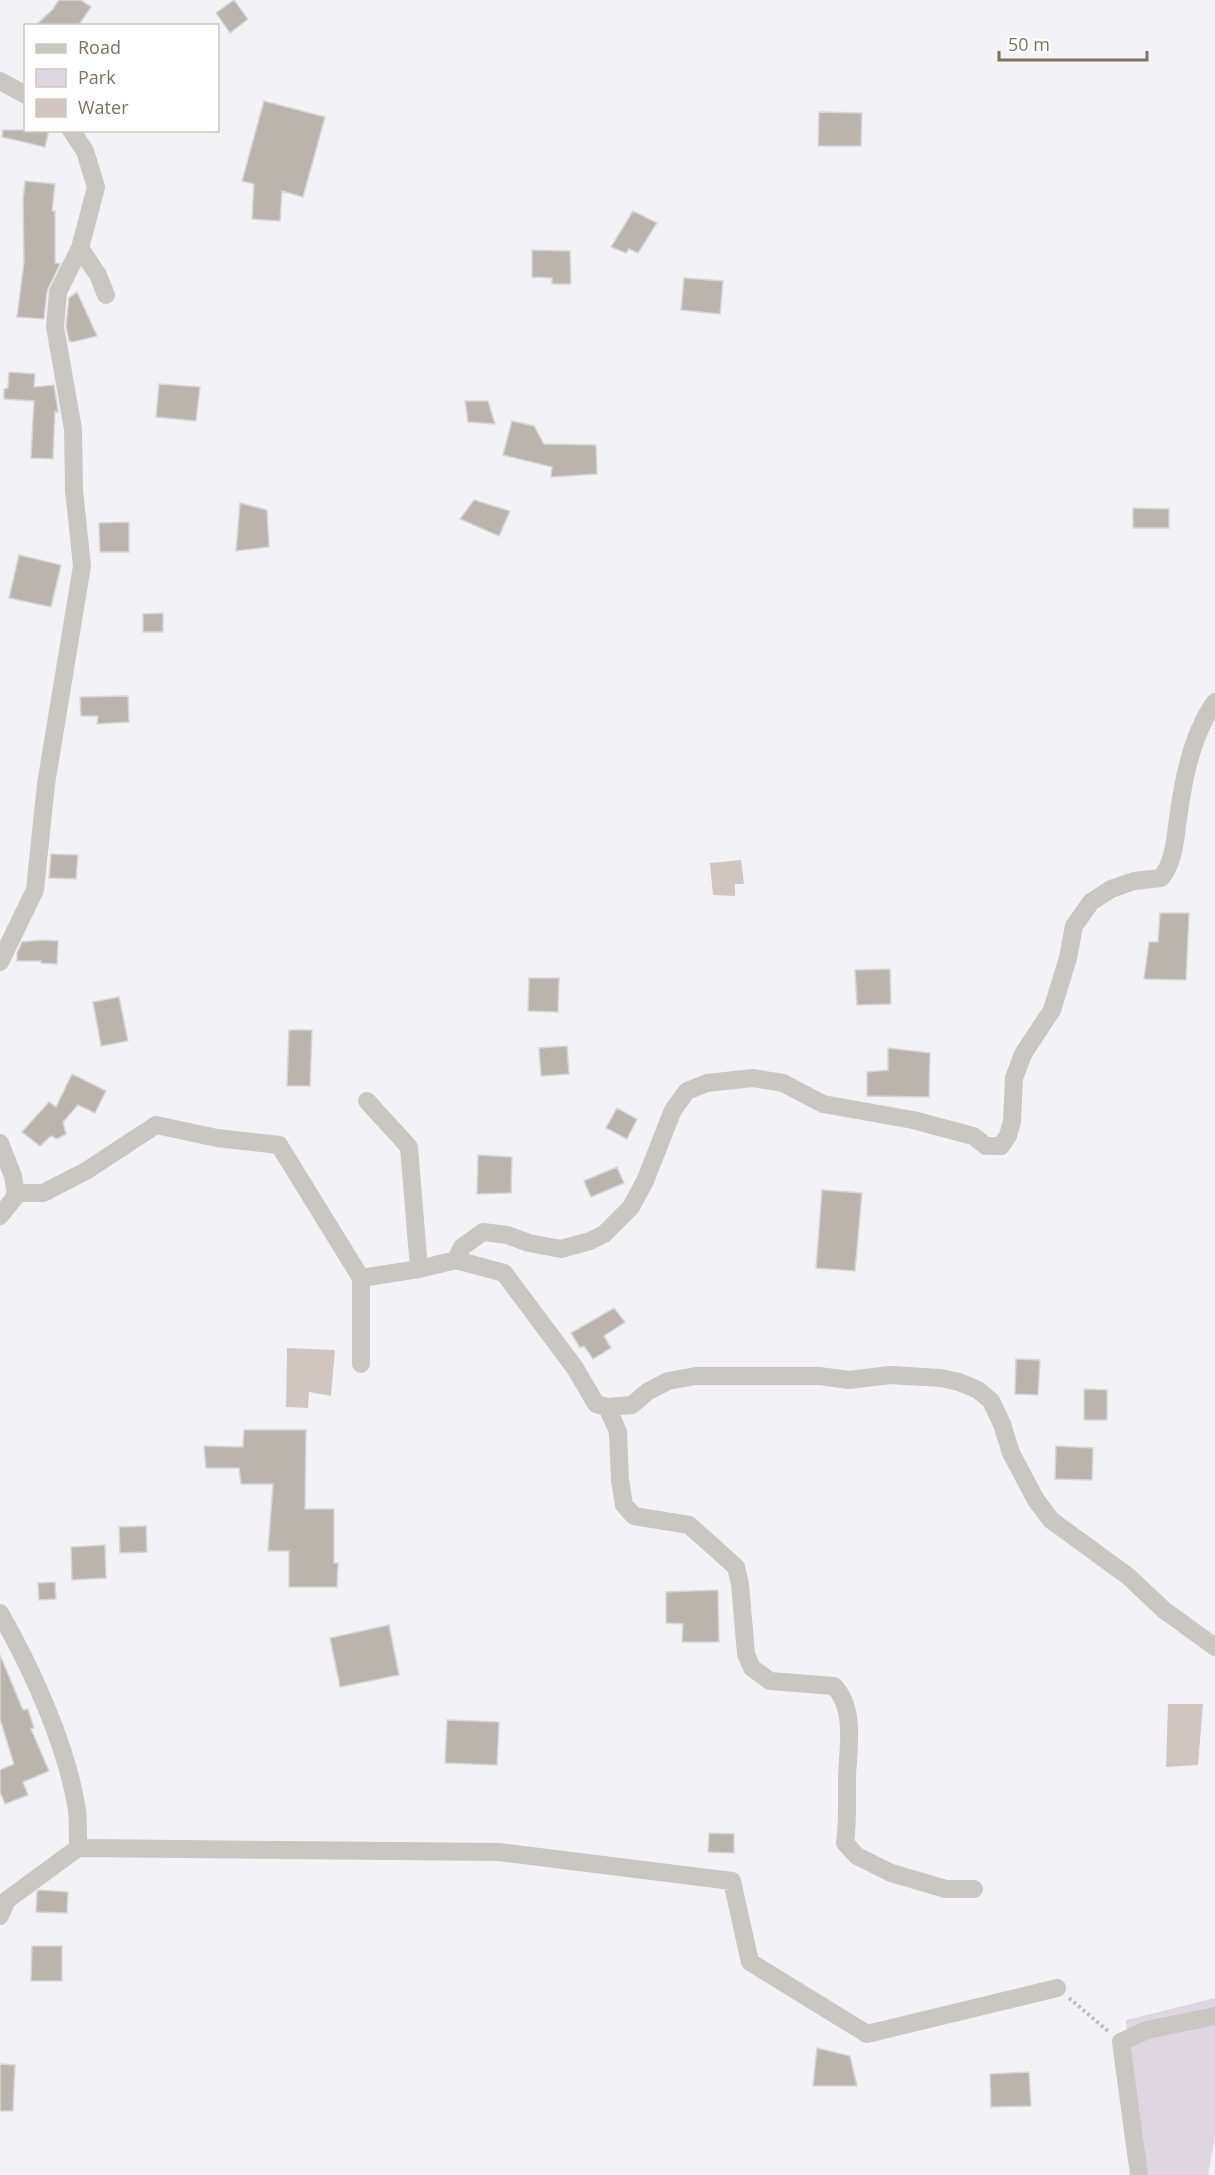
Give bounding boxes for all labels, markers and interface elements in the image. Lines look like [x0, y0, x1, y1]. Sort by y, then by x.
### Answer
legend [24, 24, 219, 132]
scale bar [999, 24, 1148, 62]
text: 50 m [1008, 32, 1050, 56]
text: Road [78, 35, 121, 59]
text: Park [78, 65, 116, 89]
text: Water [78, 95, 129, 119]

